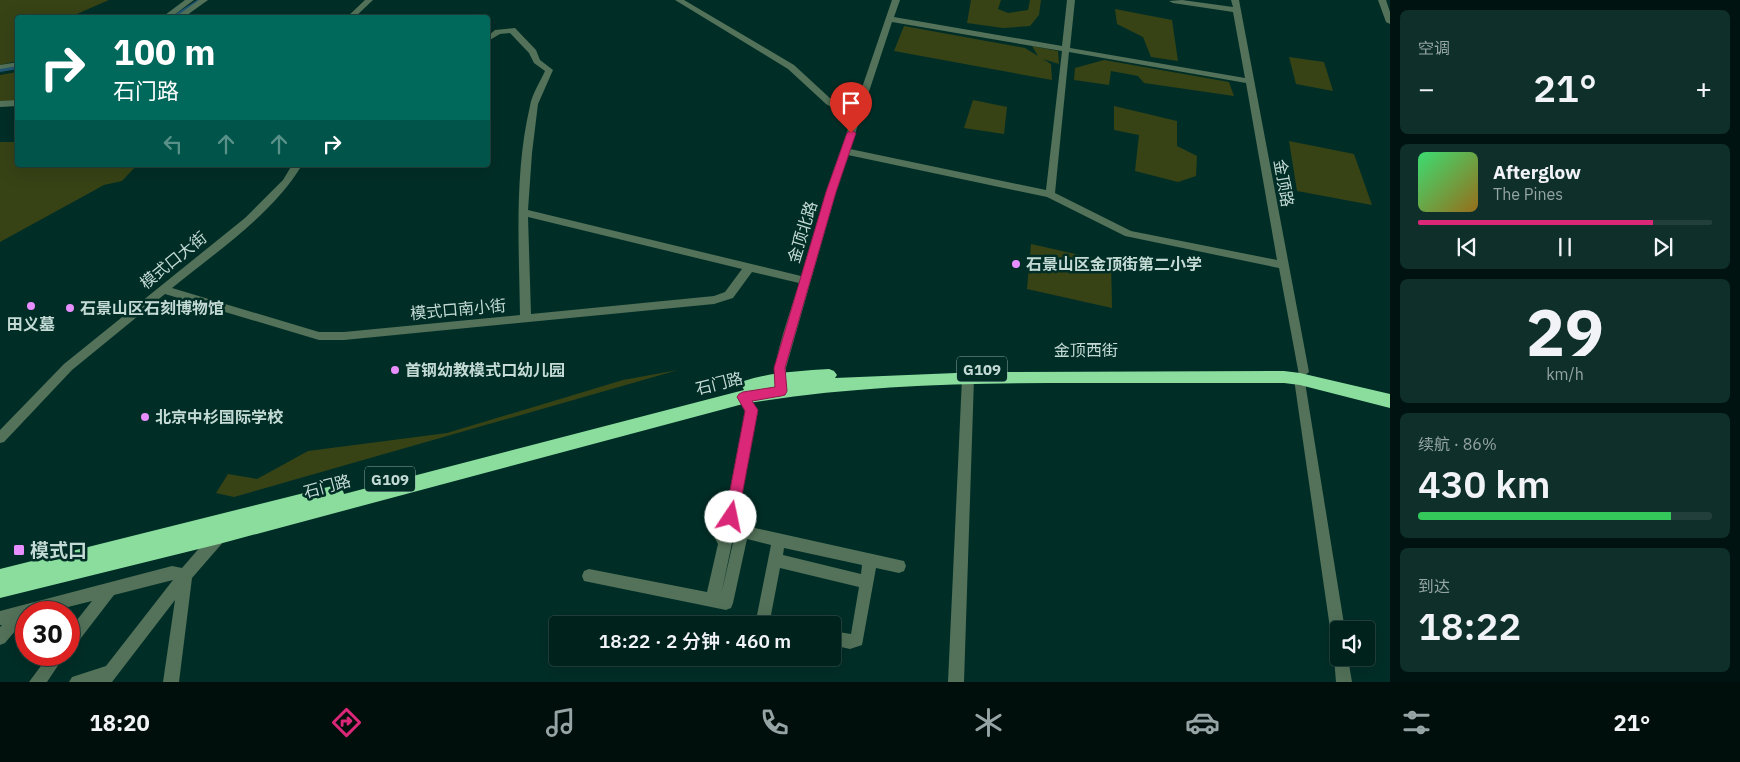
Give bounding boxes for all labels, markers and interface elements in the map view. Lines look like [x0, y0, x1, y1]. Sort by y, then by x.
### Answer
text: 100 m [113, 29, 216, 75]
icon: right [30, 35, 95, 100]
text: 空调 [1418, 38, 1450, 58]
text: 21° [1533, 63, 1597, 112]
text: − [1418, 70, 1435, 107]
text: + [1695, 70, 1712, 107]
text: 石门路 [113, 76, 179, 105]
pin [830, 82, 872, 133]
icon: arrive [837, 89, 865, 117]
icon: left [159, 130, 187, 158]
icon: ahead [212, 130, 240, 158]
icon: ahead [265, 130, 293, 158]
icon: right [318, 130, 346, 158]
street label: 金顶路 [1270, 158, 1298, 208]
text: Afterglow [1493, 160, 1581, 184]
text: The Pines [1493, 184, 1563, 204]
street label: 金顶北路 [783, 198, 821, 266]
street label: 模式口大街 [136, 227, 210, 293]
icon: previous [1453, 233, 1481, 261]
icon: pause [1551, 233, 1579, 261]
icon: next [1649, 233, 1677, 261]
place label: 石景山区金顶街第二小学 [1026, 254, 1202, 274]
marker: 石景山区金顶街第二小学 [1010, 258, 1022, 270]
text: 29 [1526, 289, 1604, 374]
street label: 模式口南小街 [409, 295, 507, 323]
place label: 石景山区石刻博物馆 [80, 298, 224, 318]
marker: 田义墓 [25, 300, 37, 312]
marker: 石景山区石刻博物馆 [64, 302, 76, 314]
place label: 田义墓 [7, 314, 55, 334]
street label: 金顶西街 [1054, 340, 1118, 360]
road number: G109 [957, 356, 1007, 382]
place label: 首钢幼教模式口幼儿园 [405, 360, 565, 380]
marker: 首钢幼教模式口幼儿园 [389, 364, 401, 376]
text: km/h [1546, 364, 1584, 384]
street label: 石门路 [693, 367, 745, 399]
place label: 北京中杉国际学校 [155, 407, 284, 427]
marker: 北京中杉国际学校 [139, 411, 151, 423]
text: 续航 · 86% [1418, 434, 1497, 454]
text: 430 km [1418, 459, 1550, 508]
road number: G109 [365, 466, 415, 492]
street label: 石门路 [301, 470, 353, 502]
position arrow [704, 490, 756, 542]
place label: 模式口 [30, 538, 87, 562]
marker: 模式口 [12, 543, 26, 557]
text: 到达 [1418, 576, 1450, 596]
speed limit sign: 30 [15, 601, 80, 666]
text: 18:22 [1418, 601, 1521, 650]
map controls [1330, 621, 1375, 666]
button: sound [1330, 621, 1375, 666]
text: 18:22 · 2 分钟 · 460 m [599, 629, 791, 653]
icon: directions [329, 705, 364, 740]
icon: music [543, 705, 578, 740]
icon: phone [757, 705, 792, 740]
icon: climate [971, 705, 1006, 740]
icon: car [1185, 705, 1220, 740]
icon: filters [1399, 705, 1434, 740]
text: 18:20 [90, 708, 150, 737]
text: 21° [1614, 708, 1650, 737]

